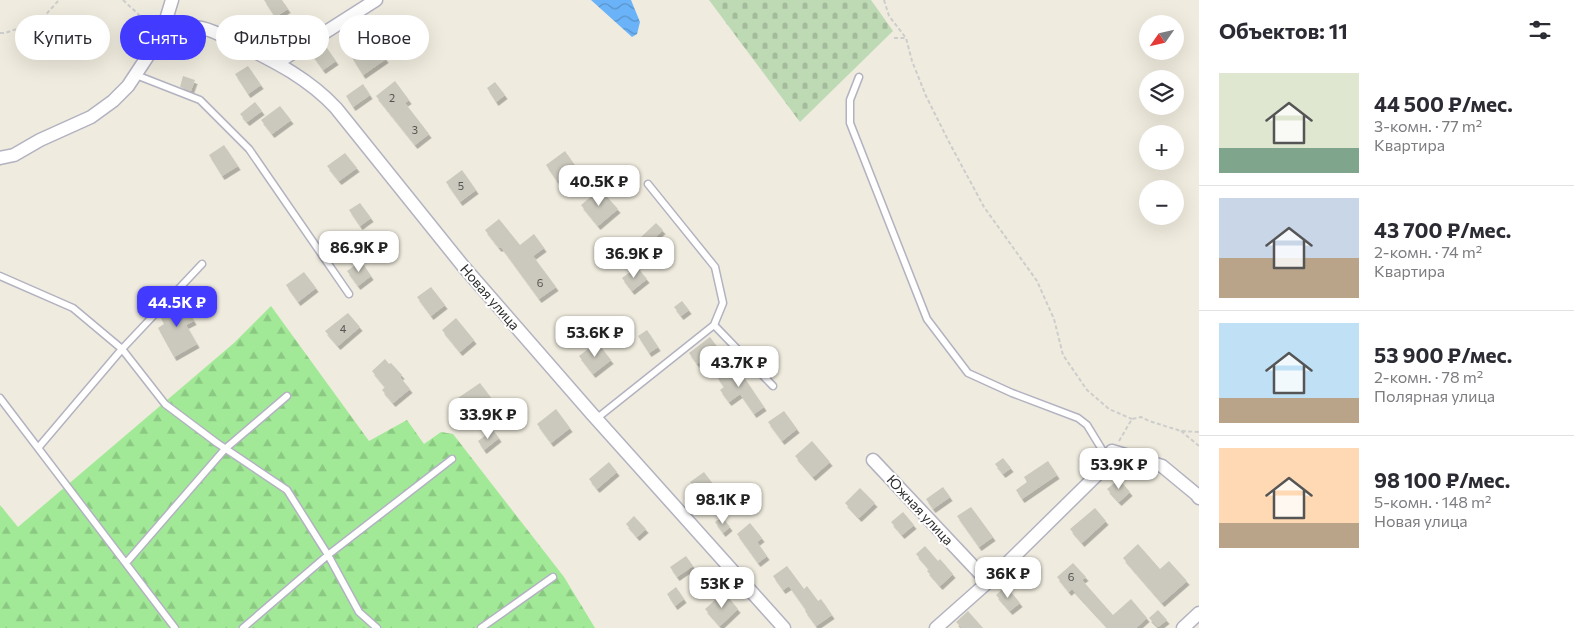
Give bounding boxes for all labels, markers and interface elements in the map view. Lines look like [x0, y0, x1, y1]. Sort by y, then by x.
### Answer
chip: Купить [15, 15, 110, 60]
chip: Снять [120, 15, 206, 60]
chip: Фильтры [216, 15, 329, 60]
chip: Новое [339, 15, 429, 60]
north arrow [1139, 15, 1184, 60]
map controls [1139, 15, 1184, 225]
icon: filters [1526, 16, 1554, 44]
text: Объектов: 11 [1219, 18, 1348, 43]
button: layers [1139, 70, 1184, 115]
house number: 2 [389, 91, 395, 104]
text: 44 500 ₽/мес. [1374, 91, 1513, 116]
icon: home [1259, 93, 1319, 153]
text: 3-комн. · 77 m² [1374, 116, 1482, 135]
house number: 3 [412, 123, 418, 136]
button: + [1139, 125, 1184, 170]
text: Квартира [1374, 135, 1445, 154]
pin: 40.5K ₽ [553, 164, 645, 207]
text: 40.5K ₽ [570, 171, 628, 190]
house number: 5 [458, 179, 464, 192]
button: − [1139, 180, 1184, 225]
text: 43 700 ₽/мес. [1374, 217, 1511, 242]
icon: home [1259, 218, 1319, 278]
pin: 86.9K ₽ [313, 230, 405, 273]
pin: 36.9K ₽ [588, 236, 680, 279]
text: 86.9K ₽ [330, 237, 388, 256]
text: 2-комн. · 74 m² [1374, 242, 1482, 261]
text: 36.9K ₽ [605, 243, 663, 262]
street label: Новая улица [457, 260, 524, 333]
text: Квартира [1374, 261, 1445, 280]
house number: 6 [537, 276, 544, 289]
pin: 44.5K ₽ [131, 286, 223, 328]
text: 44.5K ₽ [148, 292, 206, 311]
pin: 53.6K ₽ [549, 316, 641, 358]
house number: 4 [340, 322, 347, 335]
text: 53.6K ₽ [566, 322, 624, 341]
text: 53 900 ₽/мес. [1374, 342, 1512, 367]
icon: home [1259, 343, 1319, 403]
pin: 43.7K ₽ [693, 346, 785, 388]
text: 43.7K ₽ [711, 352, 767, 371]
text: 2-комн. · 78 m² [1374, 367, 1483, 386]
text: Полярная улица [1374, 386, 1495, 405]
pin: 33.9K ₽ [442, 398, 534, 440]
text: 33.9K ₽ [460, 404, 517, 423]
pin: 53.9K ₽ [1073, 448, 1165, 490]
text: 53.9K ₽ [1090, 454, 1148, 473]
text: 98 100 ₽/мес. [1374, 467, 1510, 492]
icon: home [1259, 468, 1319, 528]
street label: Южная улица [884, 471, 957, 548]
pin: 98.1K ₽ [677, 482, 769, 525]
text: 98.1K ₽ [696, 489, 750, 508]
text: 5-комн. · 148 m² [1374, 492, 1491, 511]
text: Новая улица [1374, 511, 1468, 530]
pin: 36K ₽ [973, 556, 1043, 599]
text: 36K ₽ [986, 563, 1030, 582]
pin: 53K ₽ [687, 566, 757, 609]
house number: 6 [1068, 570, 1075, 583]
text: 53K ₽ [700, 573, 744, 592]

